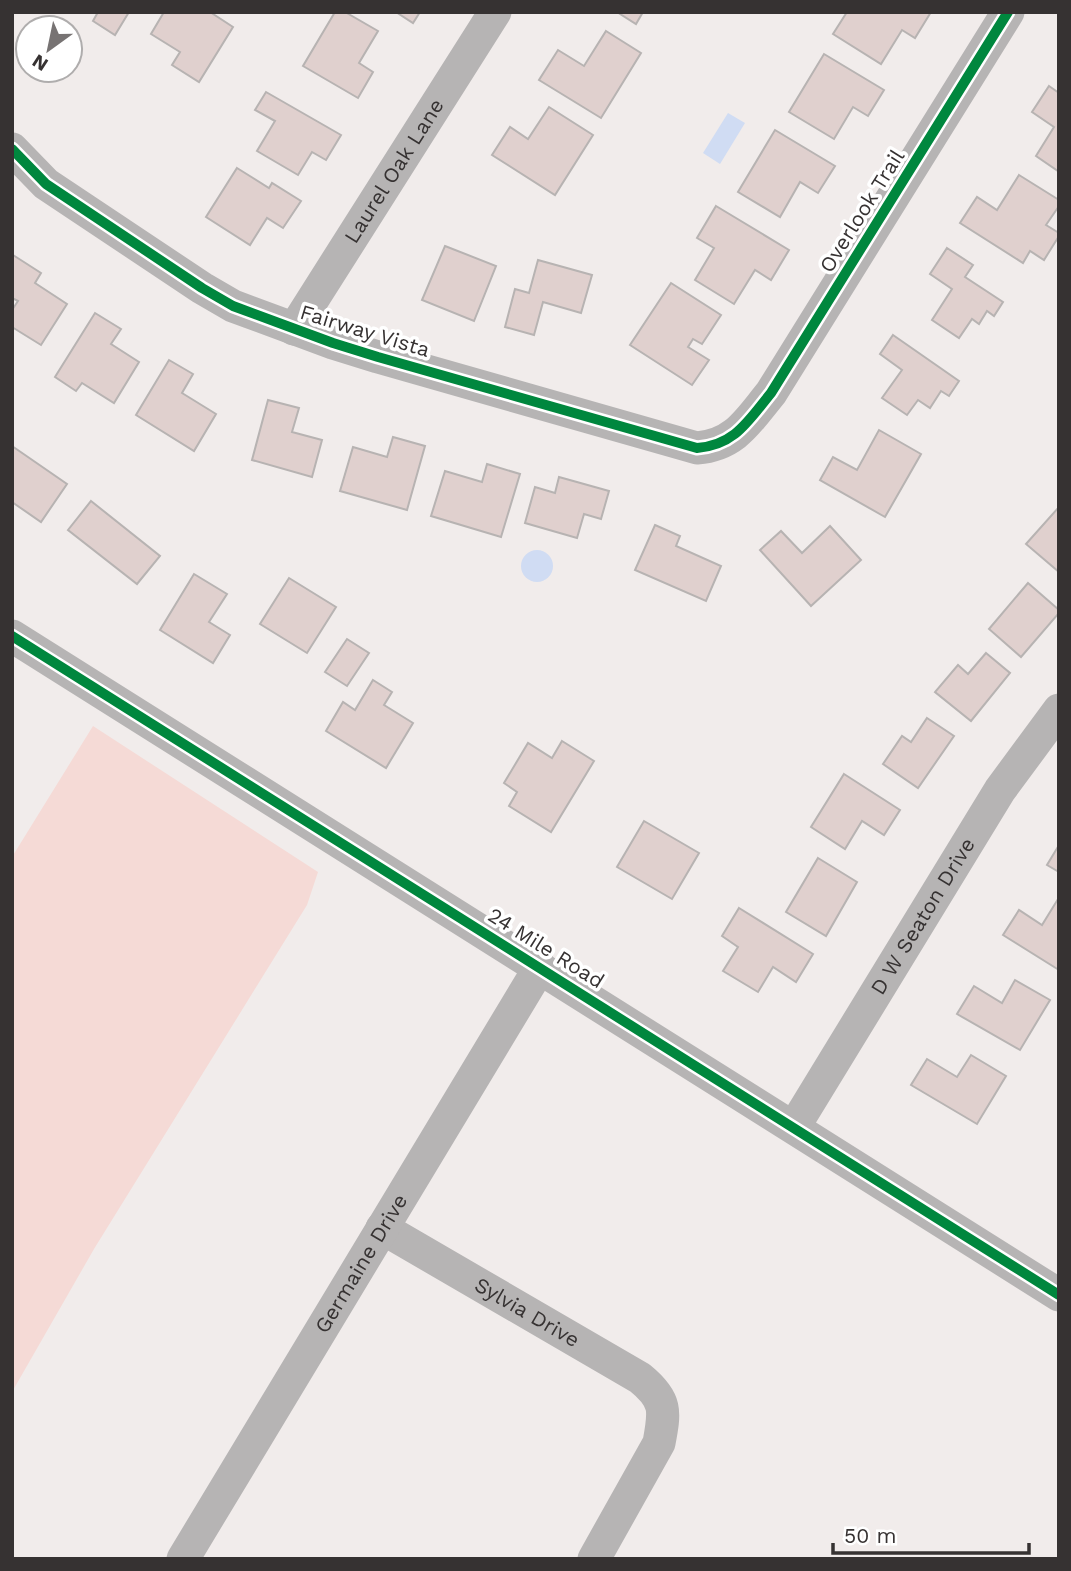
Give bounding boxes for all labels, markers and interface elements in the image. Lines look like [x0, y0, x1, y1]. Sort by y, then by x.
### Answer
north arrow [14, 14, 84, 84]
text: N [28, 49, 52, 76]
street label: Laurel Oak Lane [339, 94, 449, 248]
street label: Overlook Trail [814, 144, 910, 277]
street label: Fairway Vista [297, 299, 433, 362]
street label: D W Seaton Drive [865, 833, 980, 999]
street label: 24 Mile Road [484, 902, 609, 993]
street label: Germaine Drive [309, 1189, 412, 1337]
street label: Sylvia Drive [471, 1272, 584, 1352]
scale bar [833, 1512, 1029, 1556]
text: 50 m [844, 1523, 896, 1548]

